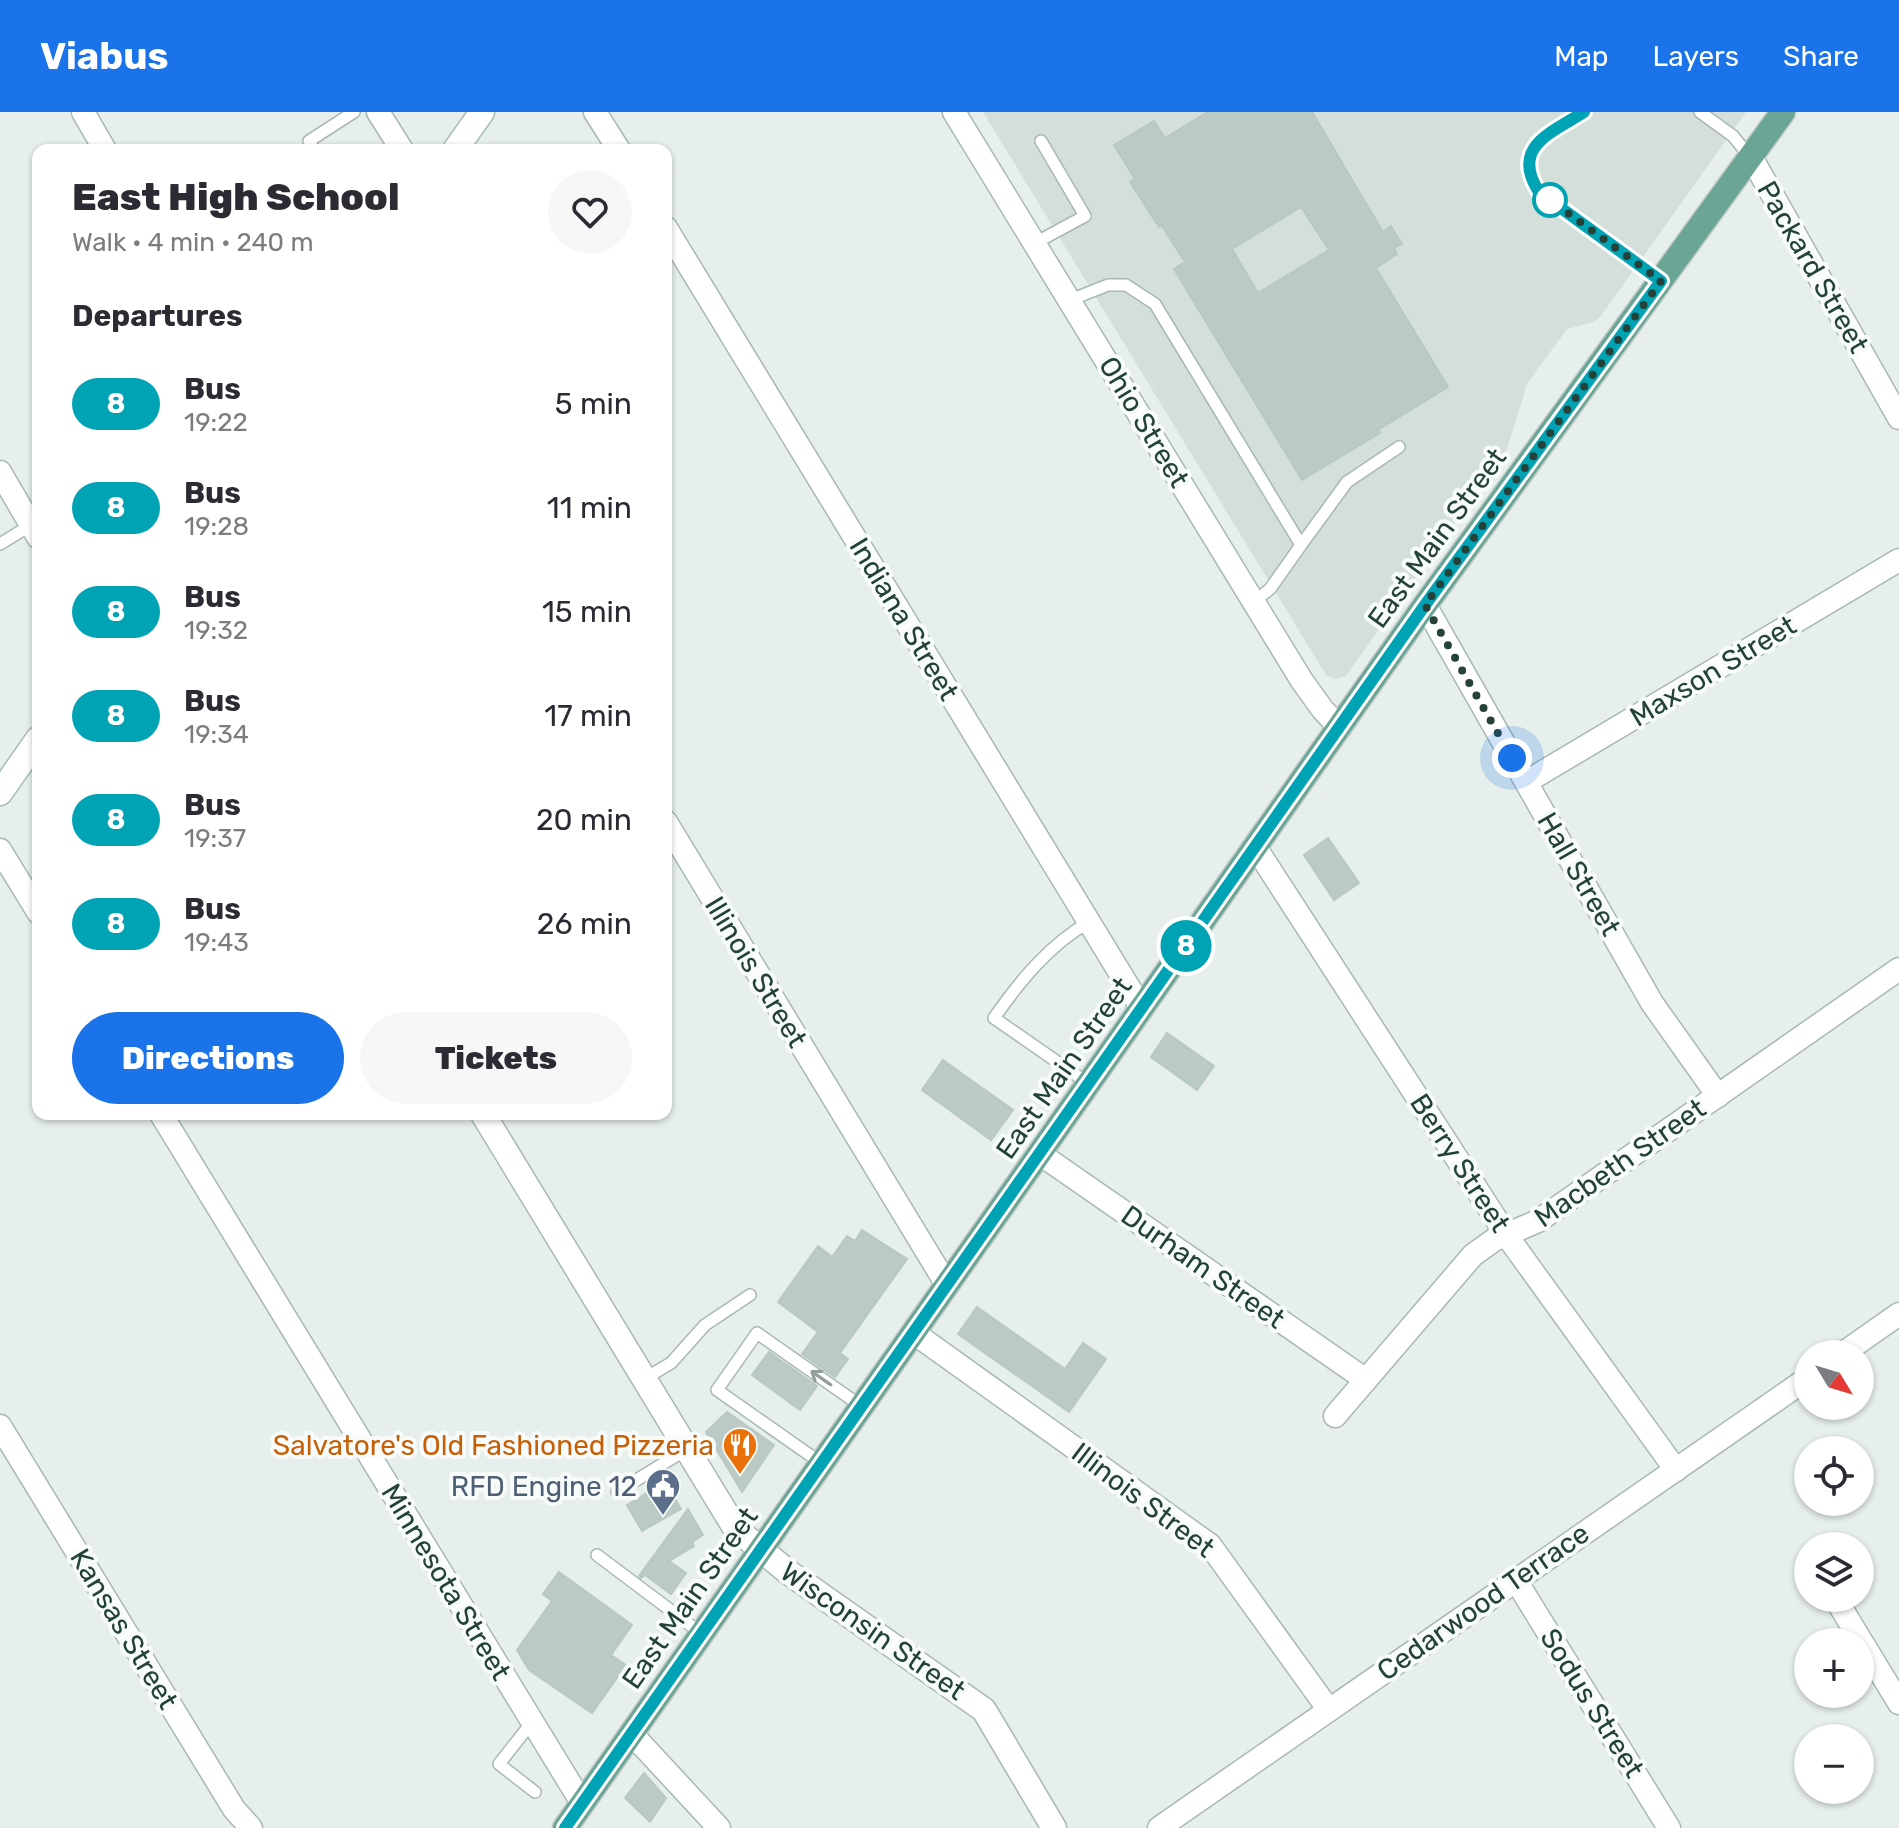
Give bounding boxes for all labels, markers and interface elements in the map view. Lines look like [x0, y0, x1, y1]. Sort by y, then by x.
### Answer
text: Viabus [40, 33, 169, 79]
text: Map [1554, 40, 1609, 73]
text: Layers [1653, 40, 1739, 73]
text: Share [1783, 40, 1859, 73]
button: heart [548, 170, 632, 254]
text: East High School [72, 174, 399, 220]
street label: Packard Street [1750, 175, 1876, 359]
unlabelled marker [1533, 183, 1567, 217]
text: Walk · 4 min · 240 m [72, 227, 314, 258]
text: Departures [72, 298, 243, 334]
street label: Ohio Street [1092, 351, 1196, 493]
text: Bus [184, 371, 241, 407]
text: 5 min [555, 386, 632, 422]
text: 8 [107, 387, 125, 420]
text: 19:22 [184, 407, 248, 438]
street label: East Main Street [1361, 442, 1513, 634]
text: Bus [184, 475, 241, 511]
text: 11 min [547, 490, 632, 526]
text: 8 [107, 491, 125, 524]
text: 19:28 [184, 511, 249, 542]
street label: Indiana Street [843, 532, 965, 706]
text: Bus [184, 579, 241, 615]
text: 15 min [542, 594, 632, 630]
text: 8 [107, 595, 125, 628]
street label: Maxson Street [1624, 608, 1802, 734]
text: 19:32 [184, 615, 248, 646]
text: Bus [184, 683, 241, 719]
text: 17 min [544, 698, 632, 734]
text: 8 [107, 699, 125, 732]
text: 19:34 [184, 719, 249, 750]
your location [1492, 738, 1532, 778]
text: Bus [184, 787, 241, 823]
text: 20 min [536, 802, 632, 838]
text: 8 [107, 803, 125, 836]
street label: Hall Street [1530, 806, 1628, 942]
text: 19:37 [184, 823, 246, 854]
text: Bus [184, 891, 241, 927]
street label: Illinois Street [698, 891, 814, 1053]
text: 26 min [537, 906, 632, 942]
text: 8 [107, 907, 125, 940]
line badge: 8 [1160, 920, 1212, 972]
text: 19:43 [184, 927, 249, 958]
text: 8 [1177, 929, 1195, 962]
street label: East Main Street [989, 971, 1139, 1165]
button: Directions [72, 1012, 344, 1104]
button: Tickets [360, 1012, 632, 1104]
street label: Berry Street [1403, 1088, 1517, 1238]
street label: Macbeth Street [1528, 1092, 1712, 1234]
street label: Durham Street [1115, 1198, 1291, 1336]
north arrow [1794, 1340, 1874, 1420]
map controls [1794, 1340, 1874, 1804]
one-way arrow [811, 1370, 833, 1386]
restaurant icon: Salvatore's Old Fashioned Pizzeria [721, 1426, 759, 1476]
place label: Salvatore's Old Fashioned Pizzeria [273, 1429, 714, 1462]
street label: Illinois Street [1065, 1436, 1221, 1564]
button: locate [1794, 1436, 1874, 1516]
public building icon: RFD Engine 12 [644, 1467, 682, 1517]
place label: RFD Engine 12 [451, 1470, 637, 1503]
street label: Minnesota Street [374, 1478, 518, 1686]
street label: East Main Street [615, 1501, 765, 1695]
street label: Cedarwood Terrace [1371, 1517, 1595, 1687]
button: layers [1794, 1532, 1874, 1612]
street label: Kansas Street [63, 1543, 185, 1715]
street label: Wisconsin Street [774, 1555, 972, 1707]
street label: Sodus Street [1533, 1623, 1651, 1783]
button: + [1794, 1628, 1874, 1708]
button: − [1794, 1724, 1874, 1804]

